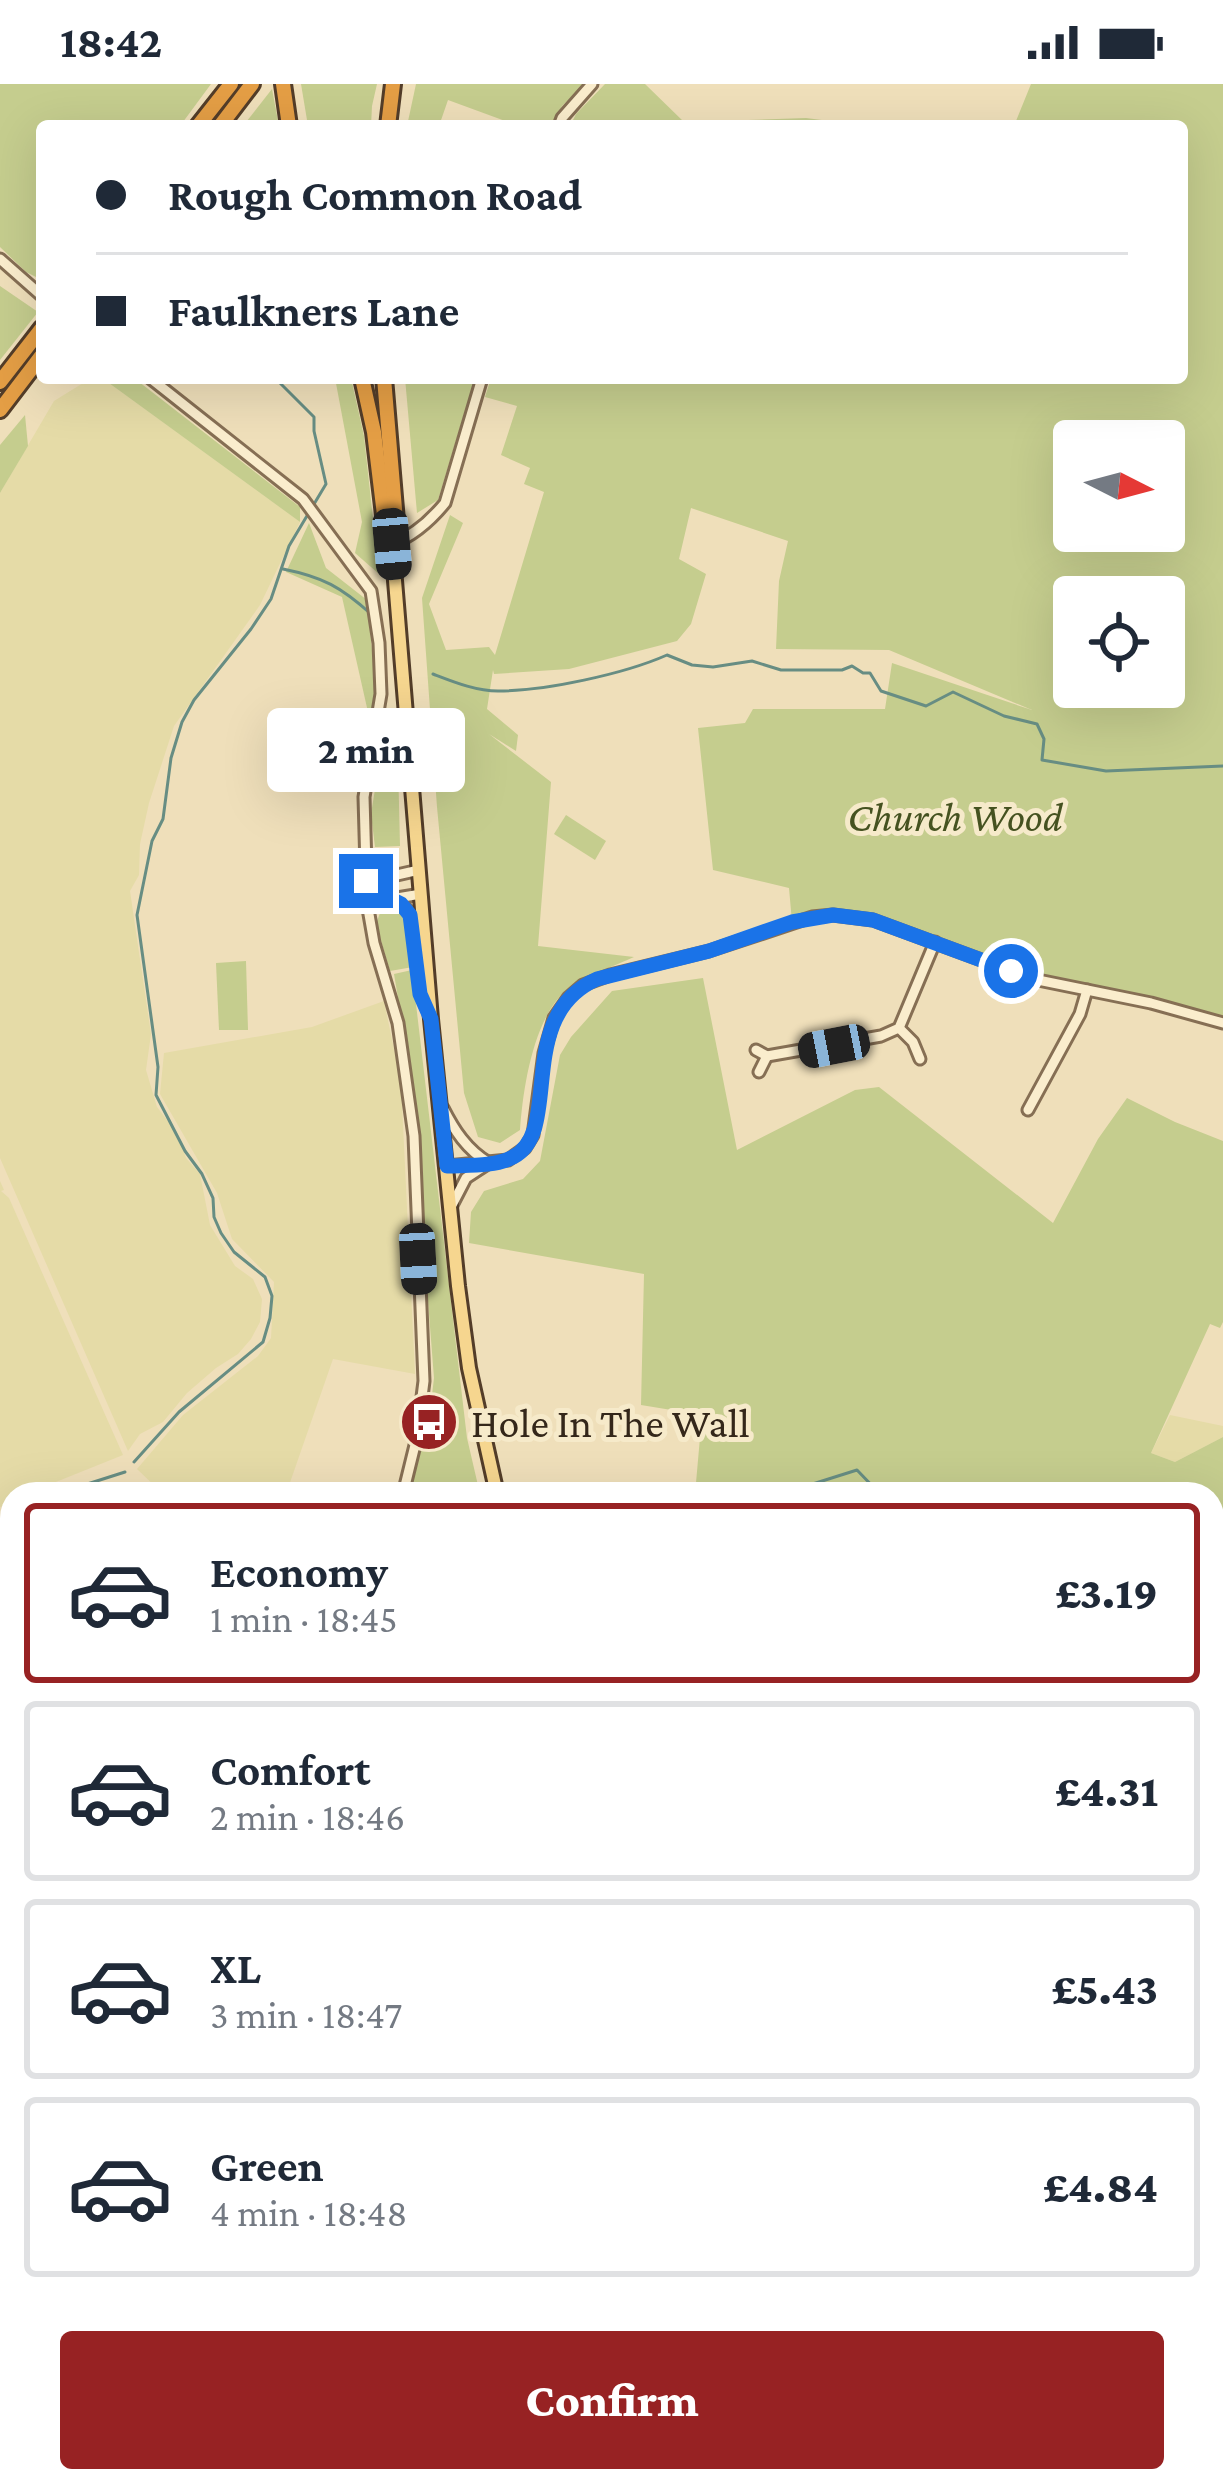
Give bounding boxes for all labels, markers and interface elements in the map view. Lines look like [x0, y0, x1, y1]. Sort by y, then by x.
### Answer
text: 18:42 [60, 17, 162, 67]
text: Rough Common Road [168, 170, 582, 220]
text: Faulkners Lane [168, 286, 459, 336]
north arrow [1053, 420, 1185, 552]
map controls [1053, 420, 1185, 708]
car [371, 507, 413, 581]
button: locate [1053, 576, 1185, 708]
callout: 2 min [267, 707, 465, 791]
text: 2 min [318, 728, 414, 771]
park label: Church Wood [847, 793, 1064, 840]
route end [339, 854, 393, 908]
route start [984, 944, 1038, 998]
car [795, 1021, 873, 1071]
car [398, 1222, 438, 1296]
bus stop icon: Hole In The Wall [398, 1391, 460, 1453]
place label: Hole In The Wall [471, 1399, 750, 1446]
icon: car [66, 1539, 174, 1647]
text: Economy [210, 1547, 388, 1597]
text: £3.19 [1055, 1568, 1158, 1618]
text: 1 min · 18:45 [210, 1597, 398, 1640]
icon: car [66, 1737, 174, 1845]
text: Comfort [210, 1745, 371, 1795]
text: £4.31 [1055, 1766, 1158, 1816]
text: 2 min · 18:46 [210, 1795, 405, 1838]
icon: car [66, 1935, 174, 2043]
text: XL [210, 1943, 261, 1993]
text: £5.43 [1051, 1964, 1158, 2014]
text: 3 min · 18:47 [210, 1993, 402, 2036]
icon: car [66, 2133, 174, 2241]
text: Green [210, 2141, 324, 2191]
text: £4.84 [1043, 2162, 1158, 2212]
text: 4 min · 18:48 [210, 2191, 407, 2234]
button: Confirm [60, 2331, 1164, 2469]

